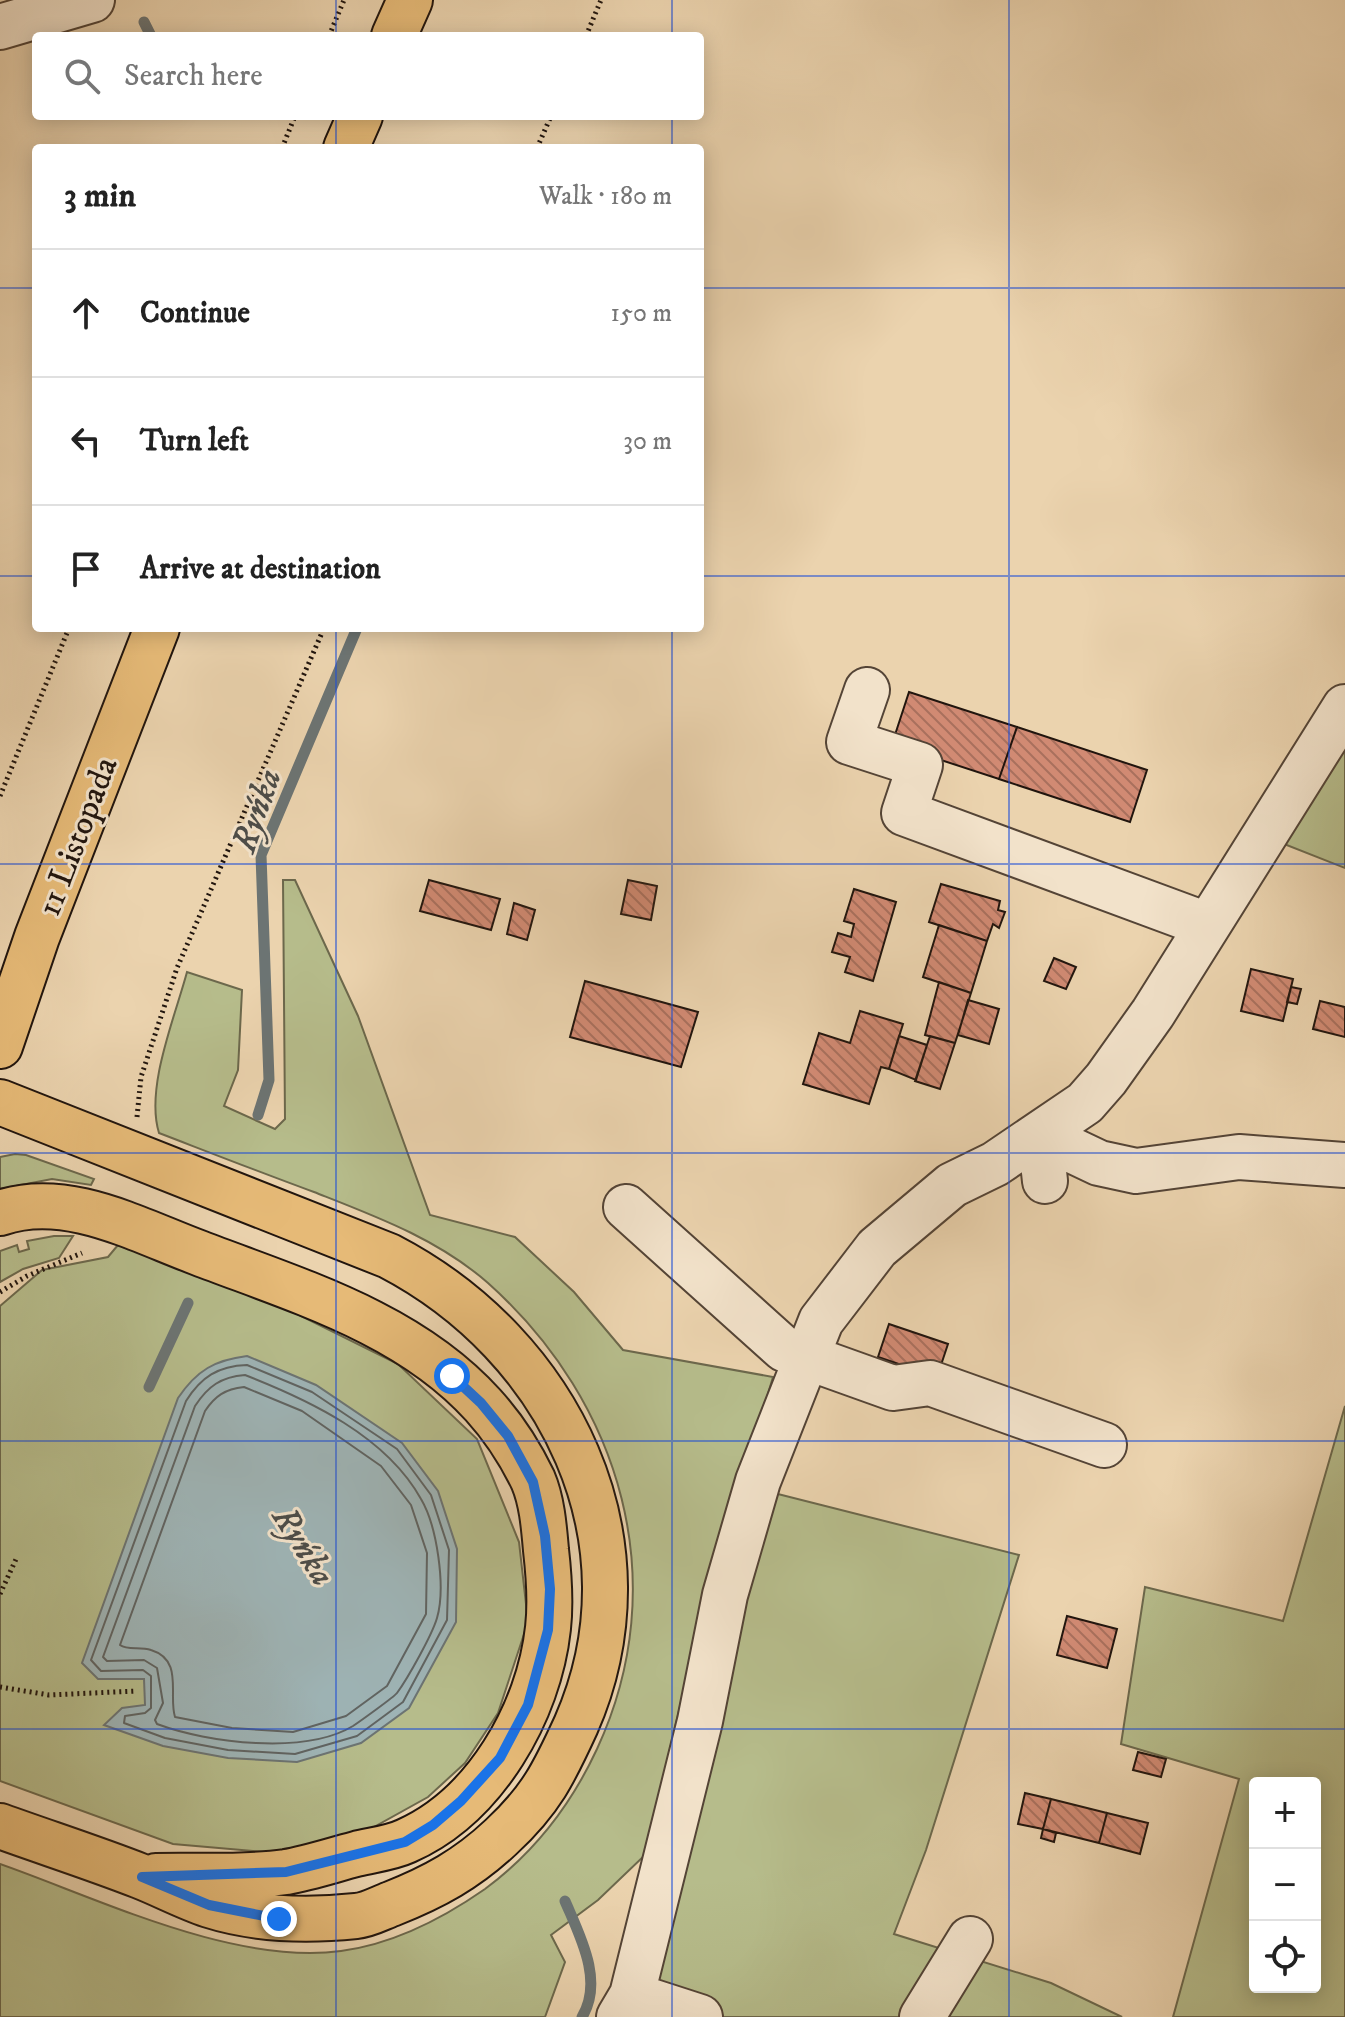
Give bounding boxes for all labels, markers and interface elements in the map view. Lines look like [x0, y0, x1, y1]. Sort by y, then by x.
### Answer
search box [32, 32, 704, 120]
icon: search [60, 54, 104, 98]
text: Search here [124, 58, 263, 95]
text: 3 min [64, 175, 136, 217]
text: Walk · 180 m [539, 180, 672, 213]
icon: ahead [64, 291, 108, 335]
text: Continue [140, 295, 250, 332]
text: 150 m [611, 297, 672, 330]
icon: left [64, 419, 108, 463]
text: Turn left [140, 423, 249, 460]
text: 30 m [623, 425, 672, 458]
icon: arrive [64, 547, 108, 591]
text: Arrive at destination [140, 551, 381, 588]
street label: 11 Listopada [28, 751, 128, 922]
water label: Ryńka [222, 763, 293, 860]
route start [434, 1358, 470, 1394]
water label: Ryńka [261, 1497, 345, 1595]
map controls [1249, 1777, 1321, 1993]
button: + [1249, 1777, 1321, 1849]
button: − [1249, 1849, 1321, 1921]
route end [261, 1901, 297, 1937]
button: locate [1249, 1921, 1321, 1993]

